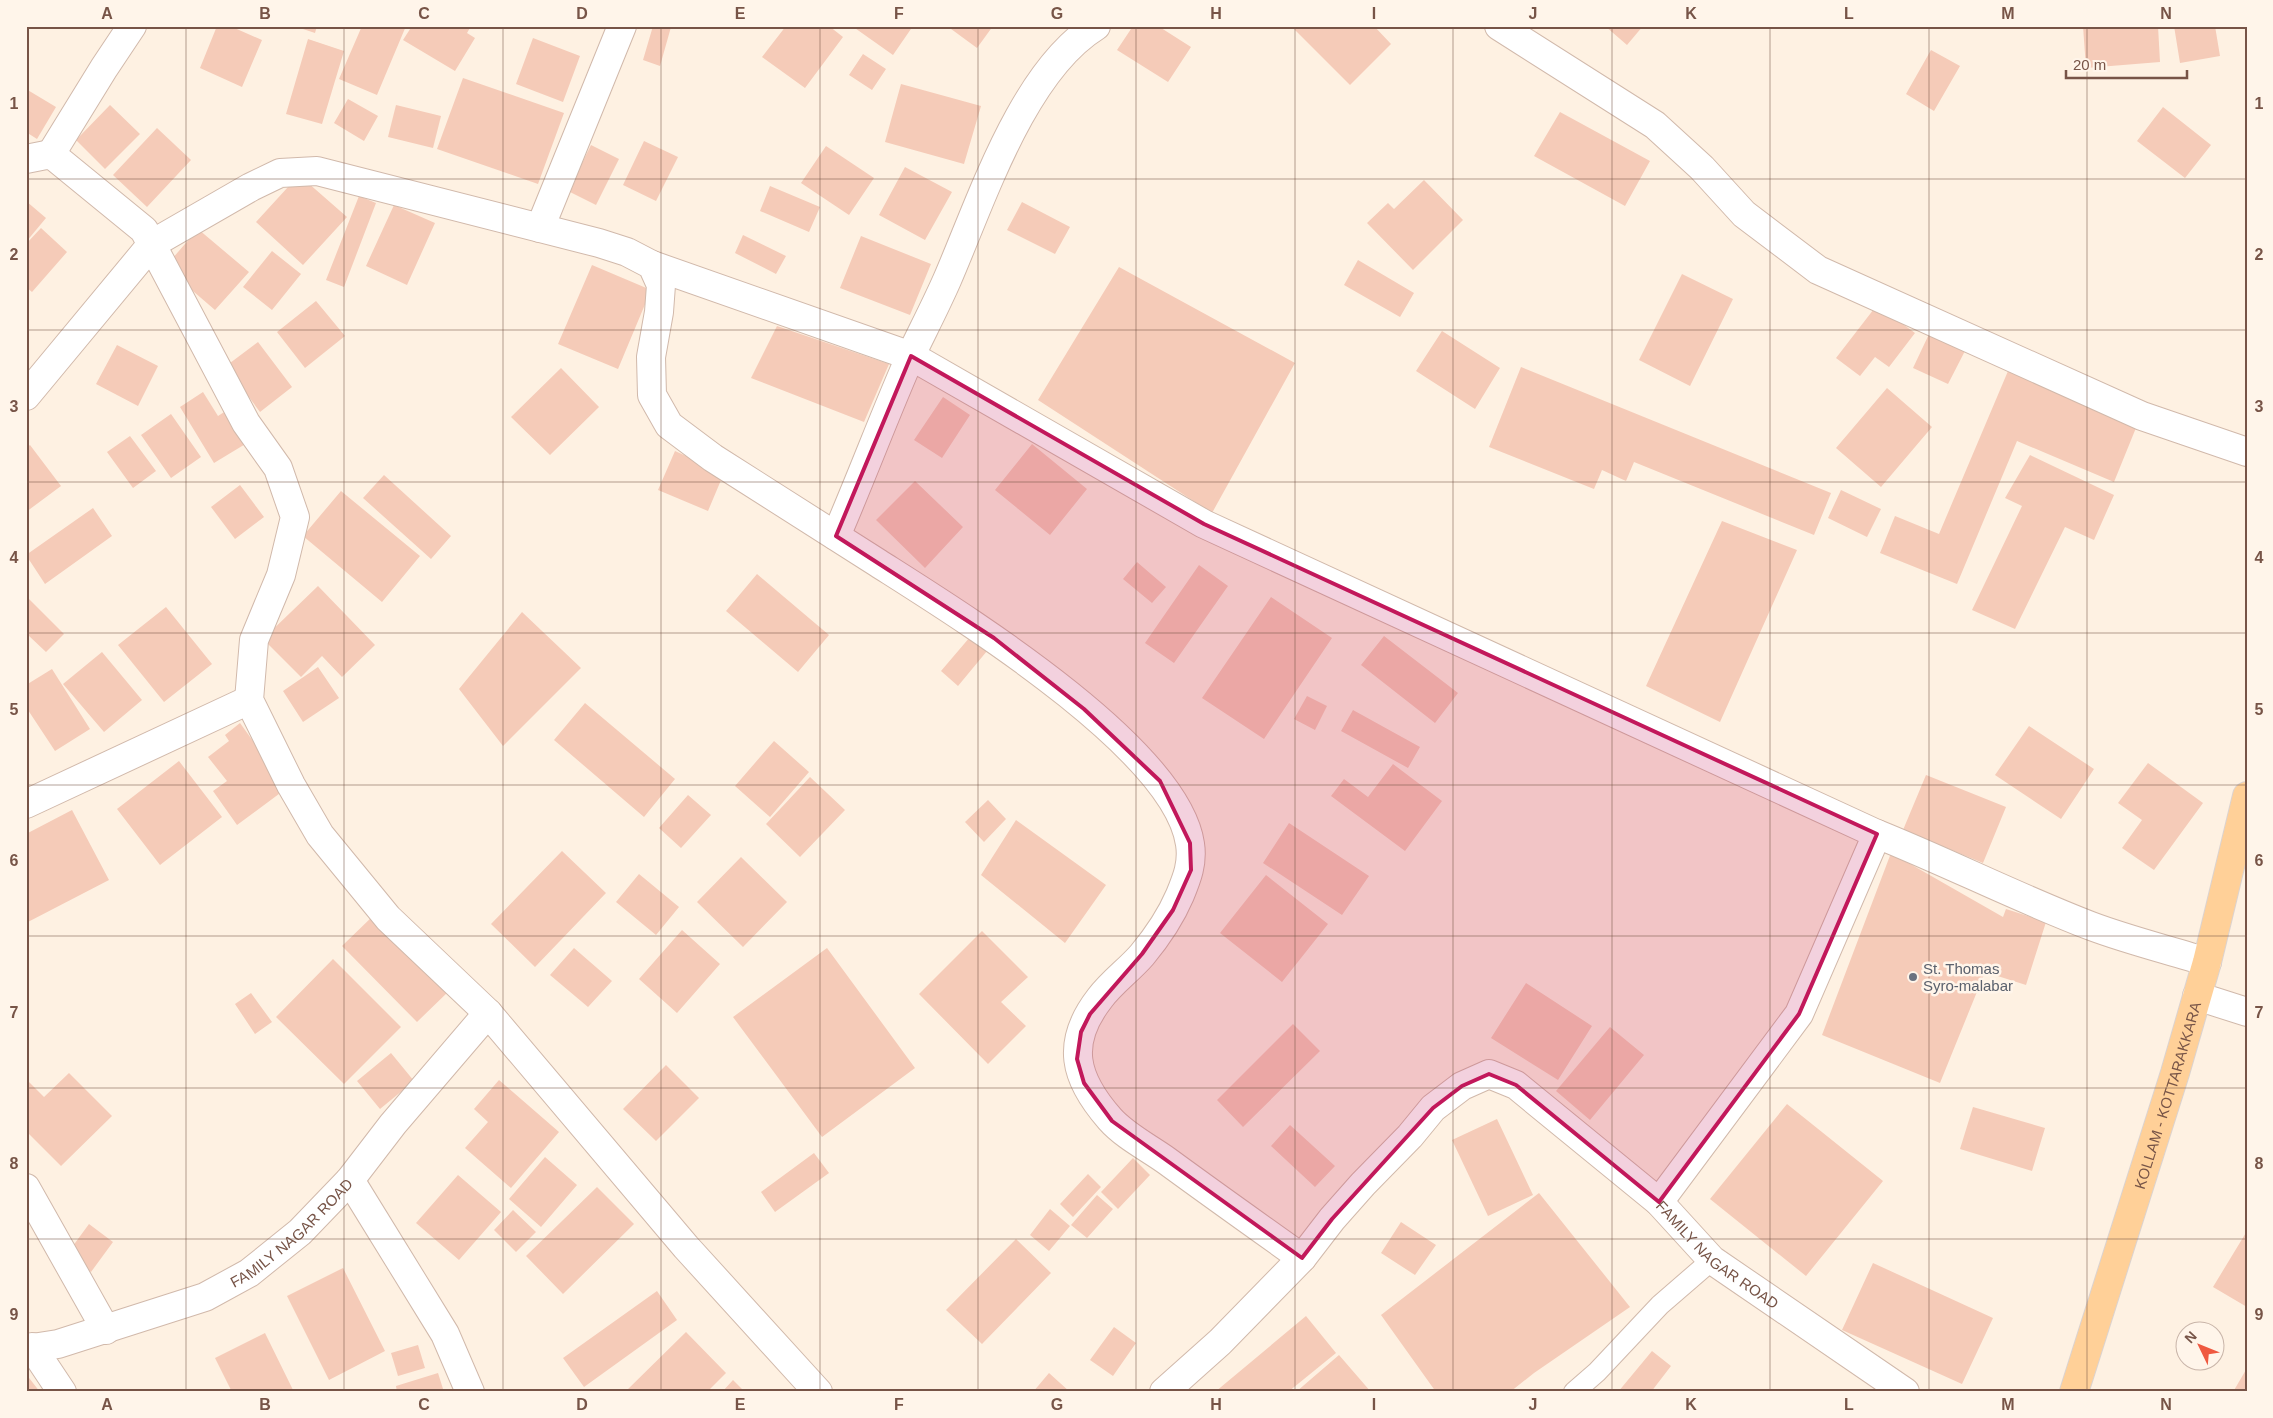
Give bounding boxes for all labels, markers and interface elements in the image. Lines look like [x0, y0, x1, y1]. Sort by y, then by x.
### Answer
text: A [101, 5, 113, 22]
text: B [259, 5, 271, 22]
text: C [418, 5, 430, 22]
text: D [576, 5, 588, 22]
text: E [735, 5, 746, 22]
text: F [894, 5, 904, 22]
text: G [1051, 5, 1063, 22]
text: H [1210, 5, 1222, 22]
text: I [1372, 5, 1376, 22]
text: J [1529, 5, 1537, 22]
text: K [1685, 5, 1697, 22]
text: L [1844, 5, 1854, 22]
text: M [2001, 5, 2015, 22]
text: N [2160, 5, 2172, 22]
scale bar [2066, 48, 2187, 80]
text: 20 m [2073, 56, 2106, 73]
text: 1 [10, 95, 19, 112]
text: 1 [2255, 95, 2264, 112]
text: 2 [10, 246, 19, 263]
text: 2 [2255, 246, 2264, 263]
text: 3 [10, 398, 19, 415]
text: 3 [2255, 398, 2264, 415]
text: 4 [10, 549, 19, 566]
text: 4 [2255, 549, 2264, 566]
text: 5 [10, 701, 19, 718]
text: 5 [2255, 701, 2264, 718]
text: 6 [10, 852, 19, 869]
text: 6 [2255, 852, 2264, 869]
place label: St. Thomas Syro-malabar [1923, 960, 2013, 994]
marker: St. Thomas Syro-malabar [1907, 971, 1919, 983]
street label: KOLLAM - KOTTARAKKARA [2130, 1000, 2204, 1191]
text: 7 [10, 1004, 19, 1021]
text: 7 [2255, 1004, 2264, 1021]
text: 8 [10, 1155, 19, 1172]
text: 8 [2255, 1155, 2264, 1172]
street label: FAMILY NAGAR ROAD [227, 1175, 356, 1290]
street label: FAMILY NAGAR ROAD [1653, 1197, 1782, 1312]
text: 9 [10, 1306, 19, 1323]
text: 9 [2255, 1306, 2264, 1323]
north arrow [2176, 1320, 2226, 1370]
text: N [2181, 1328, 2200, 1346]
text: A [101, 1396, 113, 1413]
text: B [259, 1396, 271, 1413]
text: C [418, 1396, 430, 1413]
text: D [576, 1396, 588, 1413]
text: E [735, 1396, 746, 1413]
text: F [894, 1396, 904, 1413]
text: G [1051, 1396, 1063, 1413]
text: H [1210, 1396, 1222, 1413]
text: I [1372, 1396, 1376, 1413]
text: J [1529, 1396, 1537, 1413]
text: K [1685, 1396, 1697, 1413]
text: L [1844, 1396, 1854, 1413]
text: M [2001, 1396, 2015, 1413]
text: N [2160, 1396, 2172, 1413]

